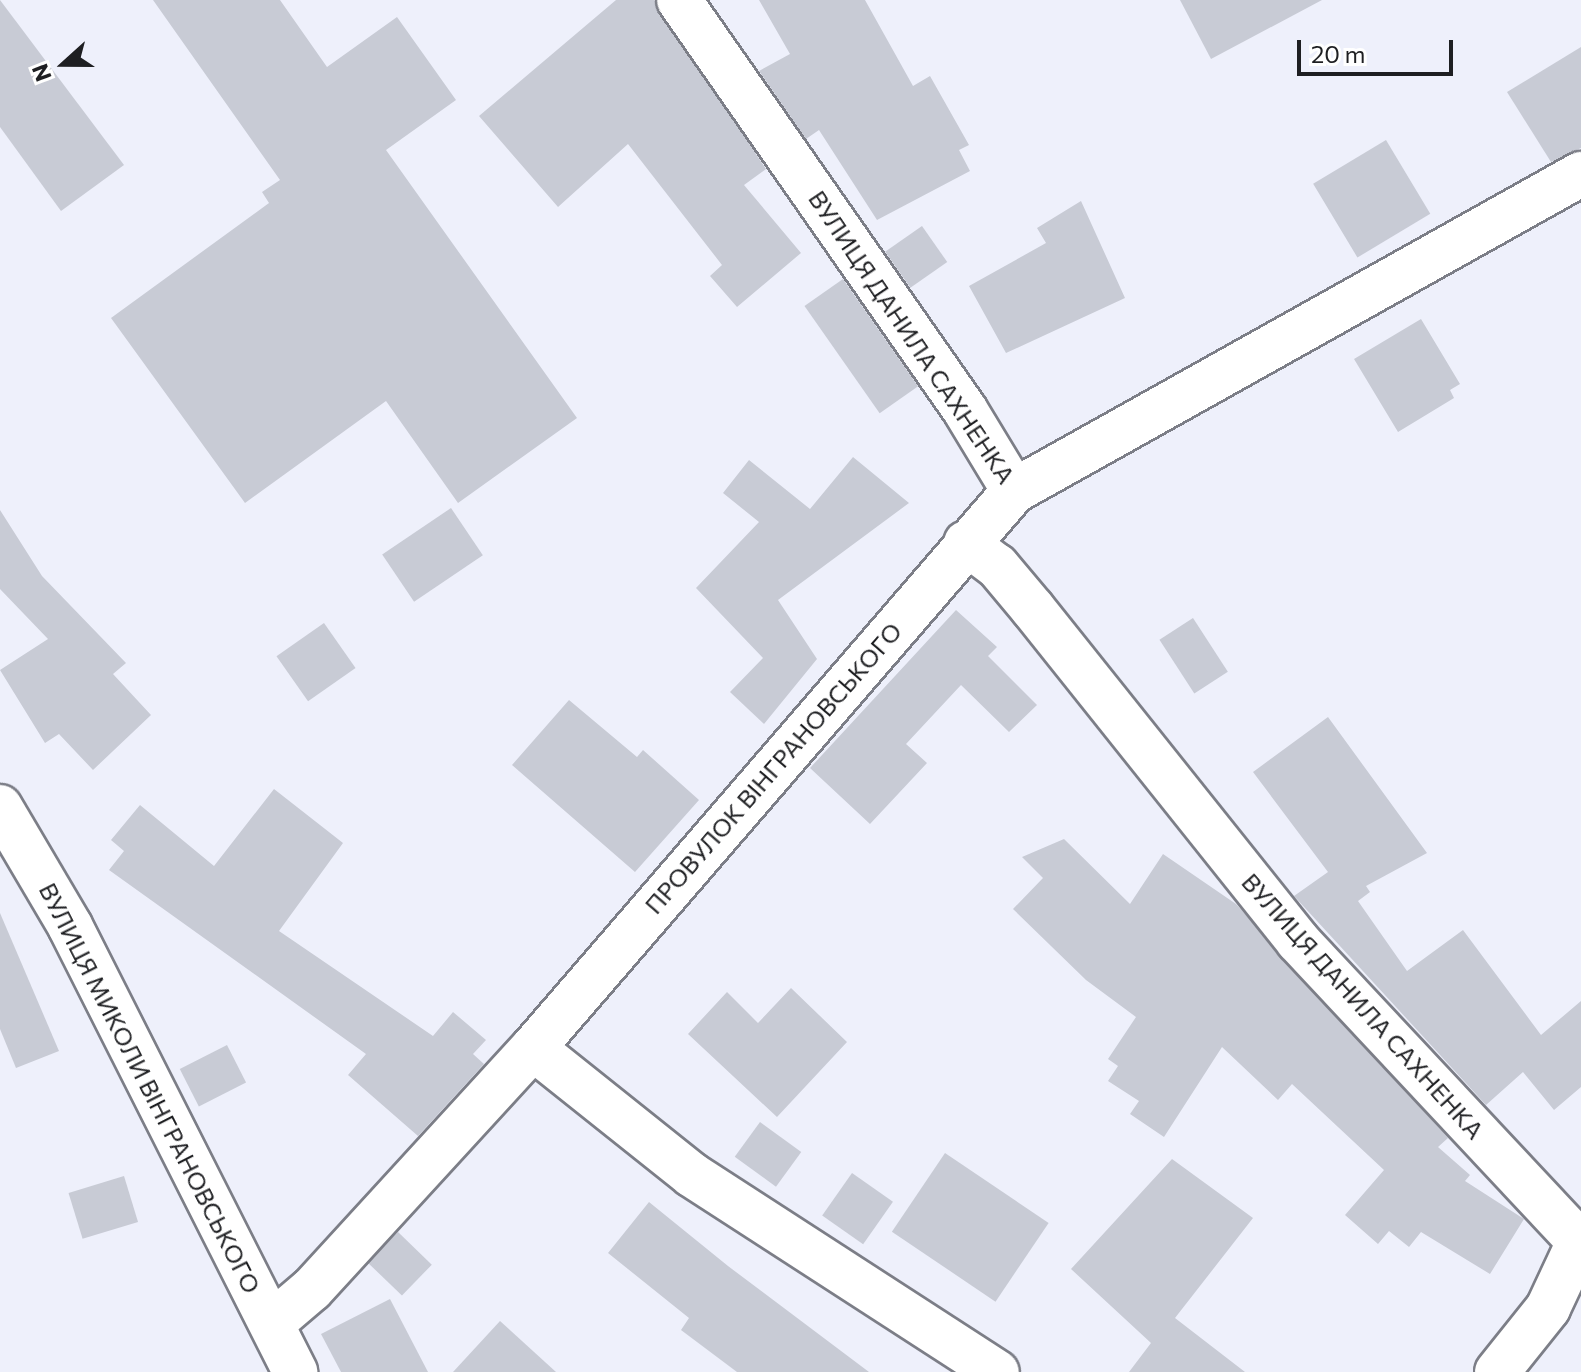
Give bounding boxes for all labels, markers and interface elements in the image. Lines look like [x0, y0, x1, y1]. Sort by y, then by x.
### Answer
north arrow [24, 24, 104, 104]
scale bar [1301, 24, 1457, 74]
text: 20 m [1311, 39, 1365, 68]
text: N [26, 60, 57, 85]
street label: ВУЛИЦЯ ДАНИЛА САХНЕНКА [803, 185, 1021, 489]
street label: ПРОВУЛОК ВІНГРАНОВСЬКОГО [639, 617, 907, 919]
street label: ВУЛИЦЯ ДАНИЛА САХНЕНКА [1236, 867, 1490, 1145]
street label: ВУЛИЦЯ МИКОЛИ ВІНГРАНОВСЬКОГО [34, 878, 266, 1298]

